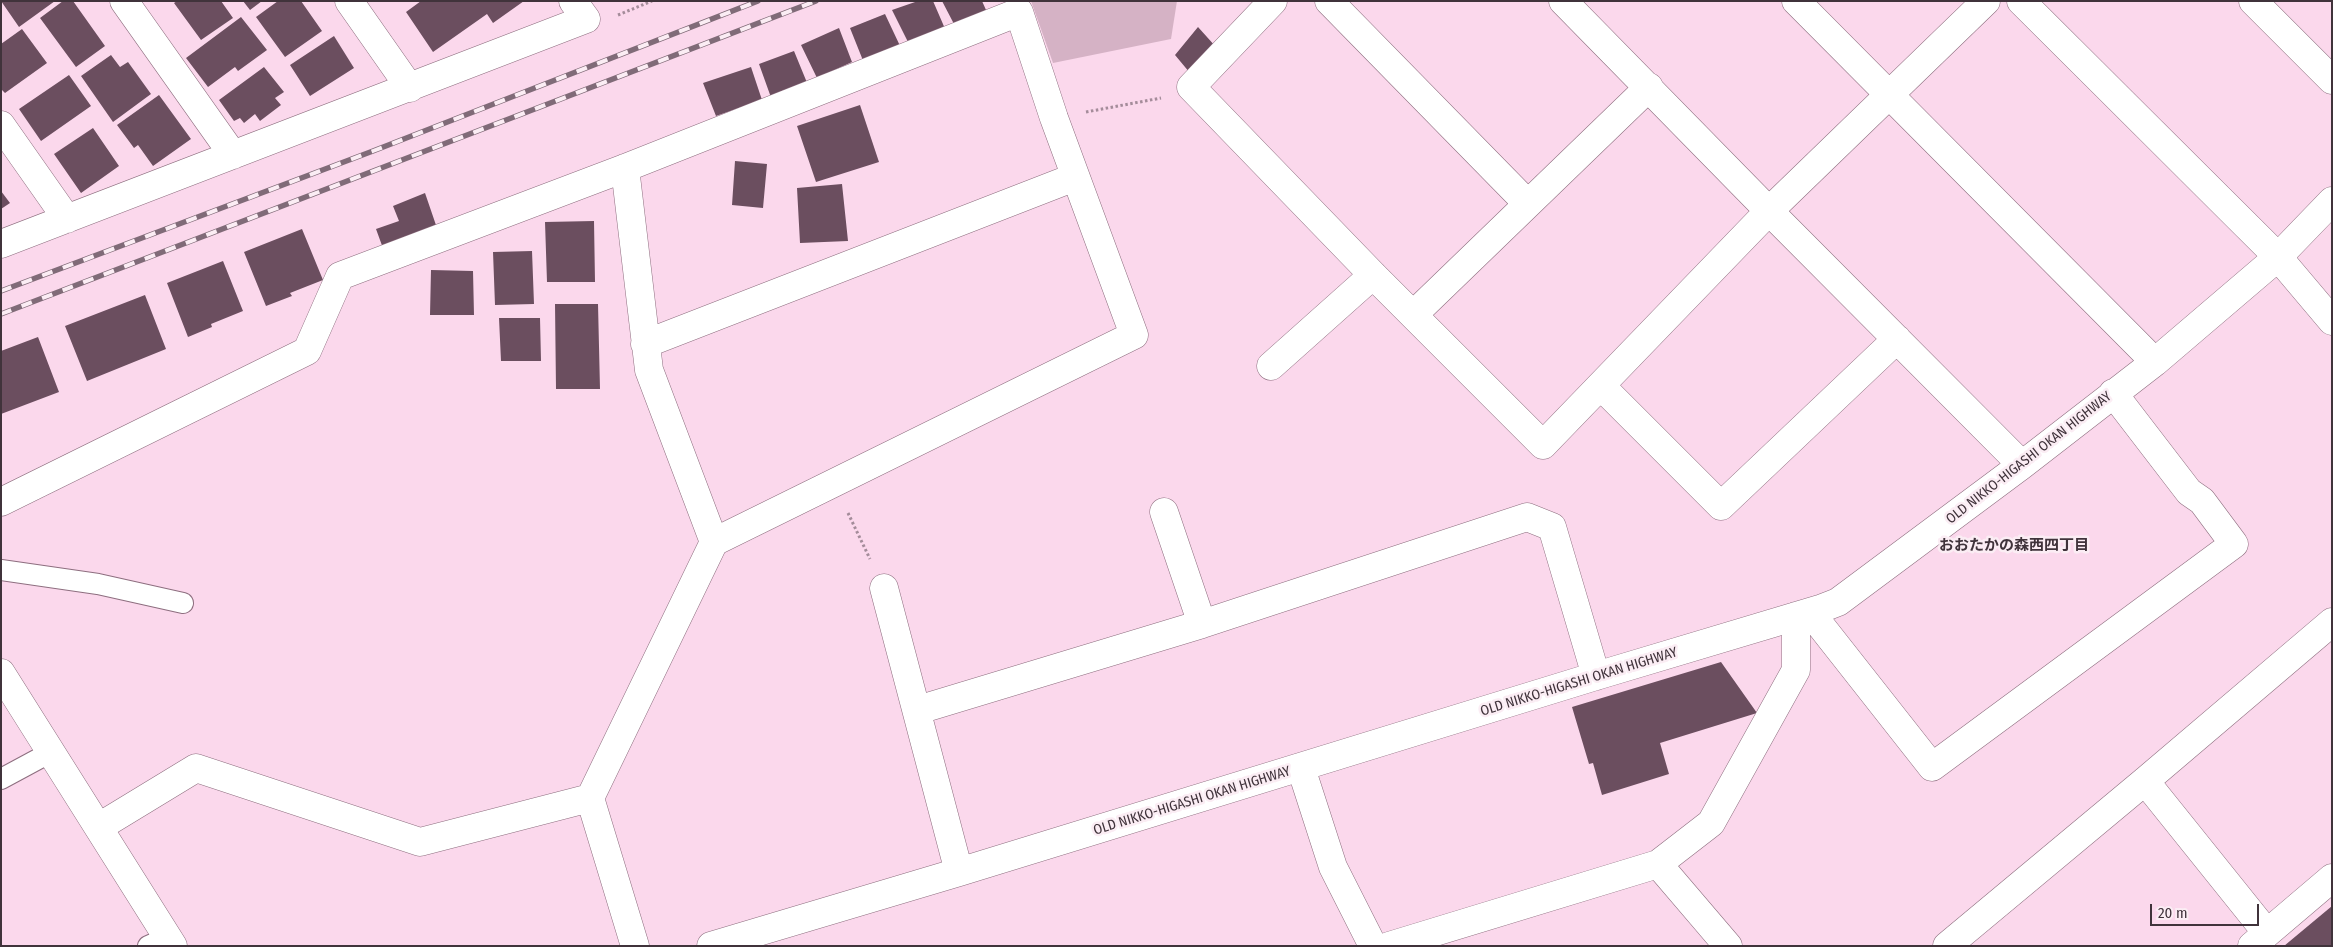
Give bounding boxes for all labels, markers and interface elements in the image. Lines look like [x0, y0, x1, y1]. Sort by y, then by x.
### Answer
street label: OLD NIKKO-HIGASHI OKAN HIGHWAY [1943, 388, 2115, 528]
district label: おおたかの森西四丁目 [1939, 537, 2089, 555]
street label: OLD NIKKO-HIGASHI OKAN HIGHWAY [1478, 644, 1680, 720]
street label: OLD NIKKO-HIGASHI OKAN HIGHWAY [1091, 763, 1293, 839]
scale bar [2153, 894, 2262, 926]
text: 20 m [2158, 904, 2188, 922]

